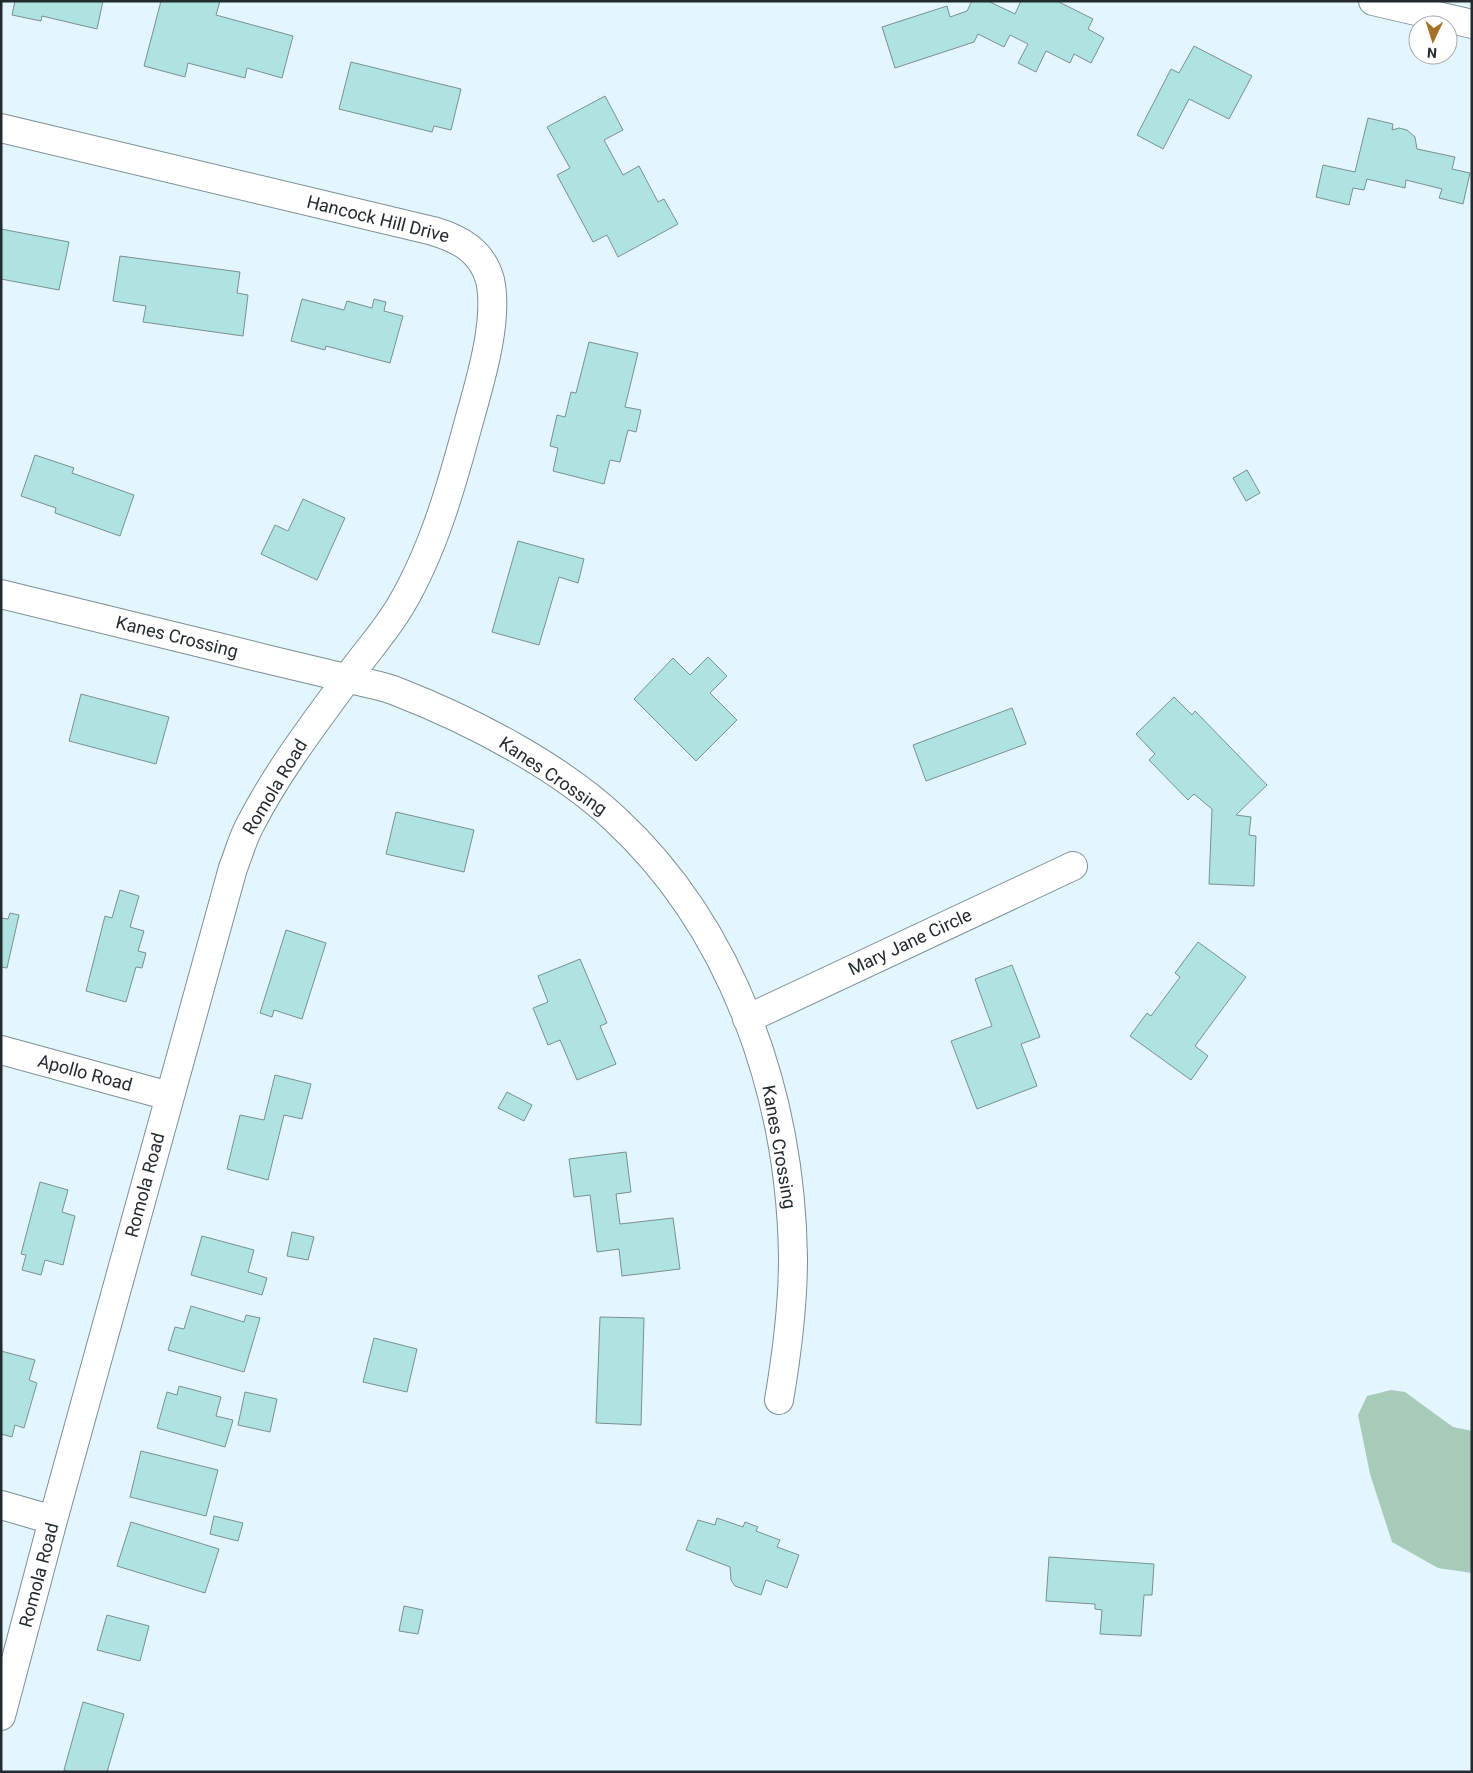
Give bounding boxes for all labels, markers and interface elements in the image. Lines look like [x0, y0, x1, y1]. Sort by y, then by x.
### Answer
north arrow [1408, 15, 1458, 65]
text: N [1427, 45, 1438, 61]
street label: Hancock Hill Drive [305, 191, 452, 246]
street label: Kanes Crossing [114, 611, 240, 662]
street label: Kanes Crossing [495, 732, 611, 819]
street label: Romola Road [238, 735, 311, 838]
street label: Mary Jane Circle [845, 904, 975, 979]
street label: Apollo Road [36, 1050, 135, 1095]
street label: Kanes Crossing [758, 1083, 801, 1210]
street label: Romola Road [120, 1130, 169, 1239]
street label: Romola Road [14, 1520, 63, 1629]

